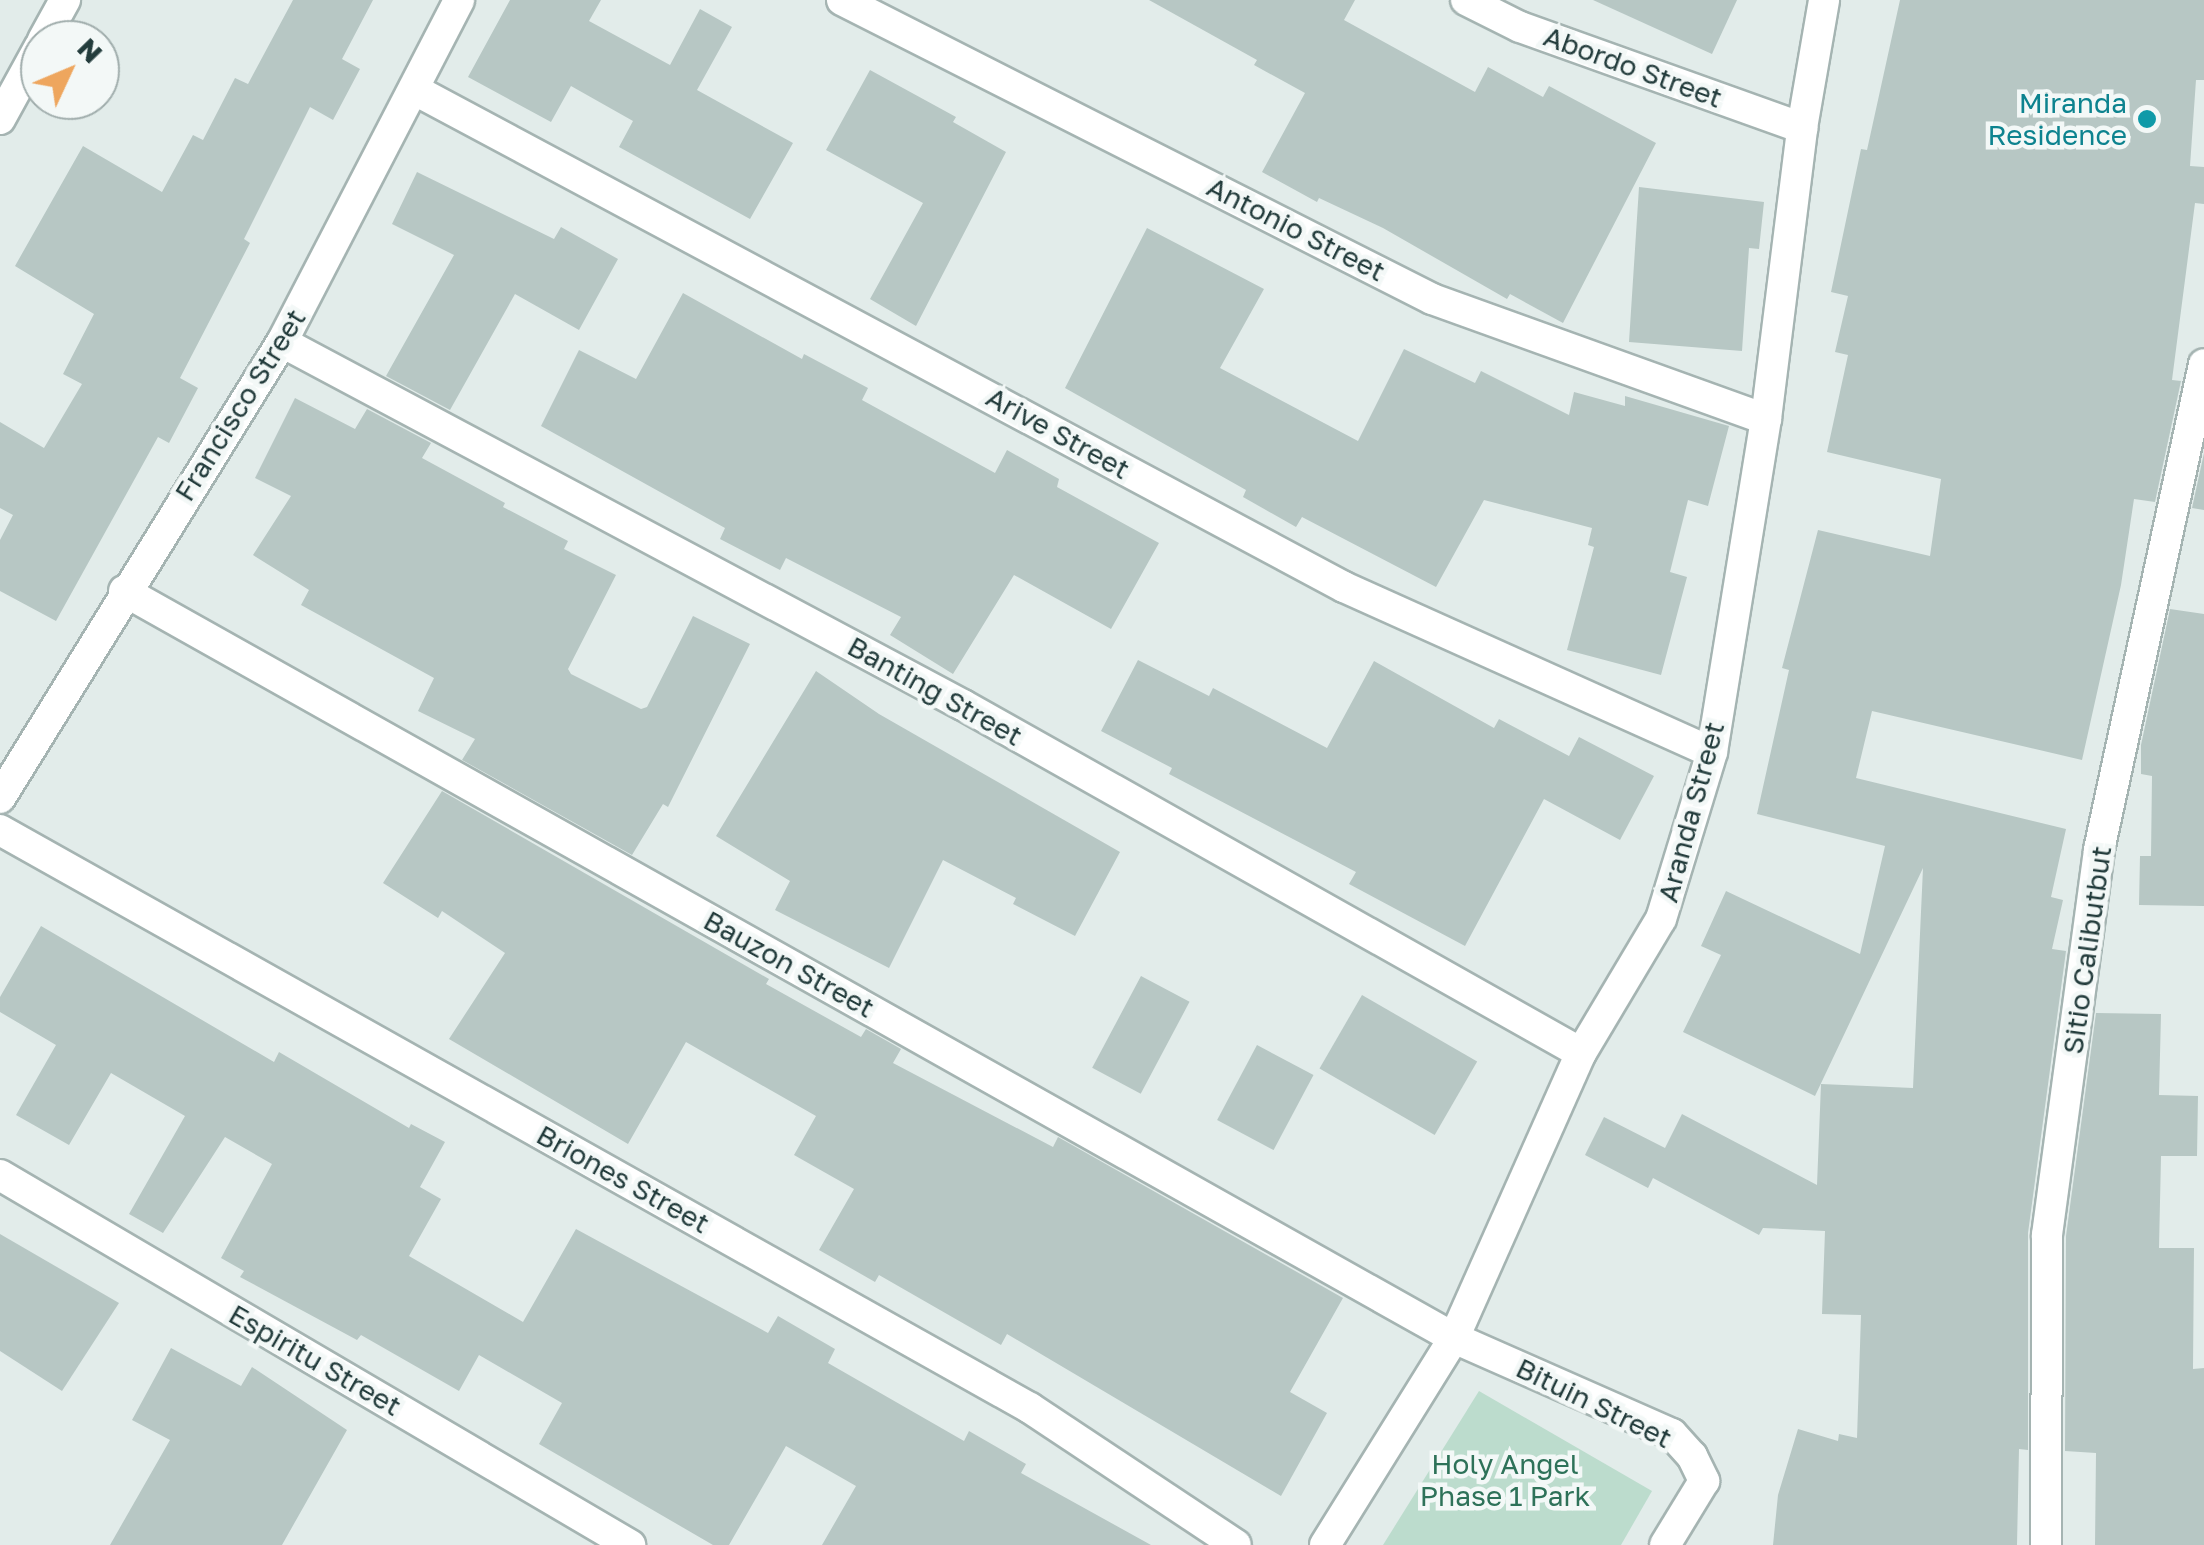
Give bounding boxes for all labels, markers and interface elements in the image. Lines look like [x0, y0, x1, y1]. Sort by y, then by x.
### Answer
street label: Abordo Street [1539, 19, 1727, 115]
north arrow [20, 20, 120, 120]
text: N [71, 31, 110, 69]
place label: Miranda Residence [1987, 86, 2127, 152]
marker: Miranda Residence [2136, 108, 2158, 130]
street label: Antonio Street [1201, 170, 1391, 288]
street label: Francisco Street [167, 303, 313, 507]
street label: Arive Street [981, 380, 1135, 486]
street label: Banting Street [842, 629, 1028, 753]
street label: Aranda Street [1651, 718, 1731, 906]
street label: Sitio Calibutbut [2056, 844, 2118, 1056]
street label: Bauzon Street [698, 903, 880, 1025]
street label: Briones Street [531, 1118, 715, 1240]
street label: Espiritu Street [223, 1297, 407, 1423]
street label: Bituin Street [1511, 1351, 1677, 1455]
park label: Holy Angel Phase 1 Park [1420, 1447, 1590, 1513]

